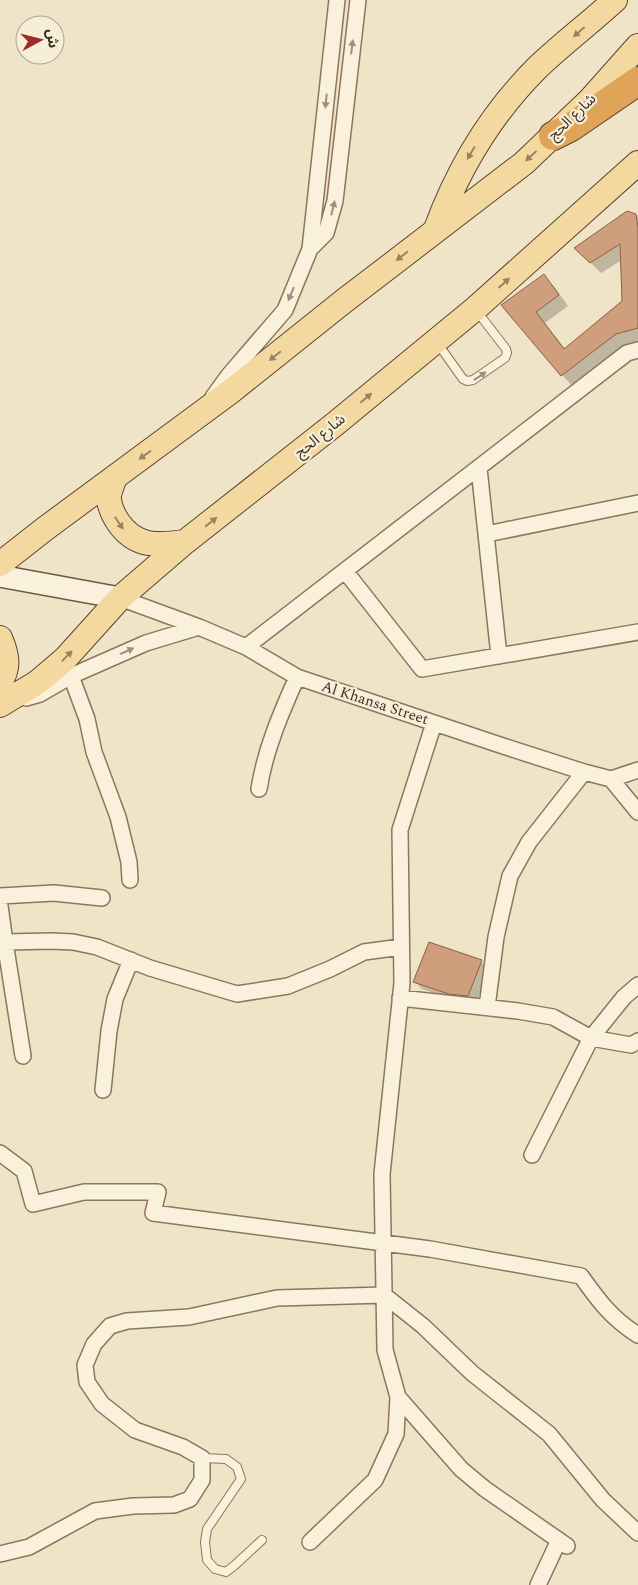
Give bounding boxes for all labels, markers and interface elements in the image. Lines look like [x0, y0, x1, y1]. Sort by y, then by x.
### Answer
north arrow [15, 15, 65, 65]
one-way arrow [572, 27, 585, 38]
text: ش [41, 28, 64, 49]
one-way arrow [348, 39, 356, 55]
street label: شارع الحج [543, 88, 602, 146]
one-way arrow [322, 93, 330, 109]
one-way arrow [467, 146, 476, 159]
one-way arrow [525, 150, 537, 162]
one-way arrow [329, 201, 337, 216]
one-way arrow [395, 251, 409, 261]
one-way arrow [497, 277, 509, 289]
one-way arrow [287, 287, 295, 302]
one-way arrow [268, 351, 281, 362]
one-way arrow [473, 371, 486, 380]
one-way arrow [359, 393, 372, 404]
street label: شارع الحج [290, 408, 351, 464]
one-way arrow [139, 449, 152, 460]
one-way arrow [114, 516, 124, 529]
one-way arrow [204, 516, 217, 527]
one-way arrow [120, 647, 134, 655]
one-way arrow [61, 650, 73, 662]
street label: Al Khansa Street [318, 675, 432, 731]

